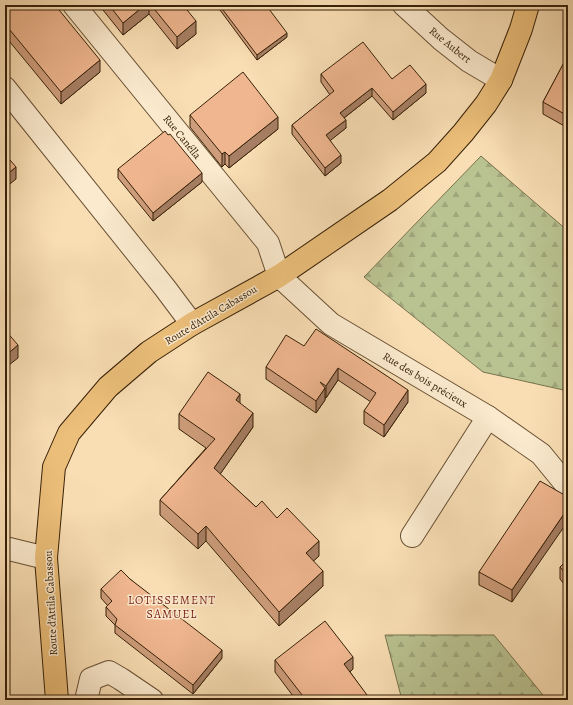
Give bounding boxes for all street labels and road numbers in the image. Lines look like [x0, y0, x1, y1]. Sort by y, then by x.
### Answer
street label: Rue Aubert [426, 23, 474, 67]
street label: Rue Canélla [160, 112, 205, 163]
street label: Route d'Attila Cabassou [162, 281, 260, 348]
street label: Rue des bois précieux [380, 349, 471, 412]
street label: Route d'Attila Cabassou [41, 550, 61, 656]

